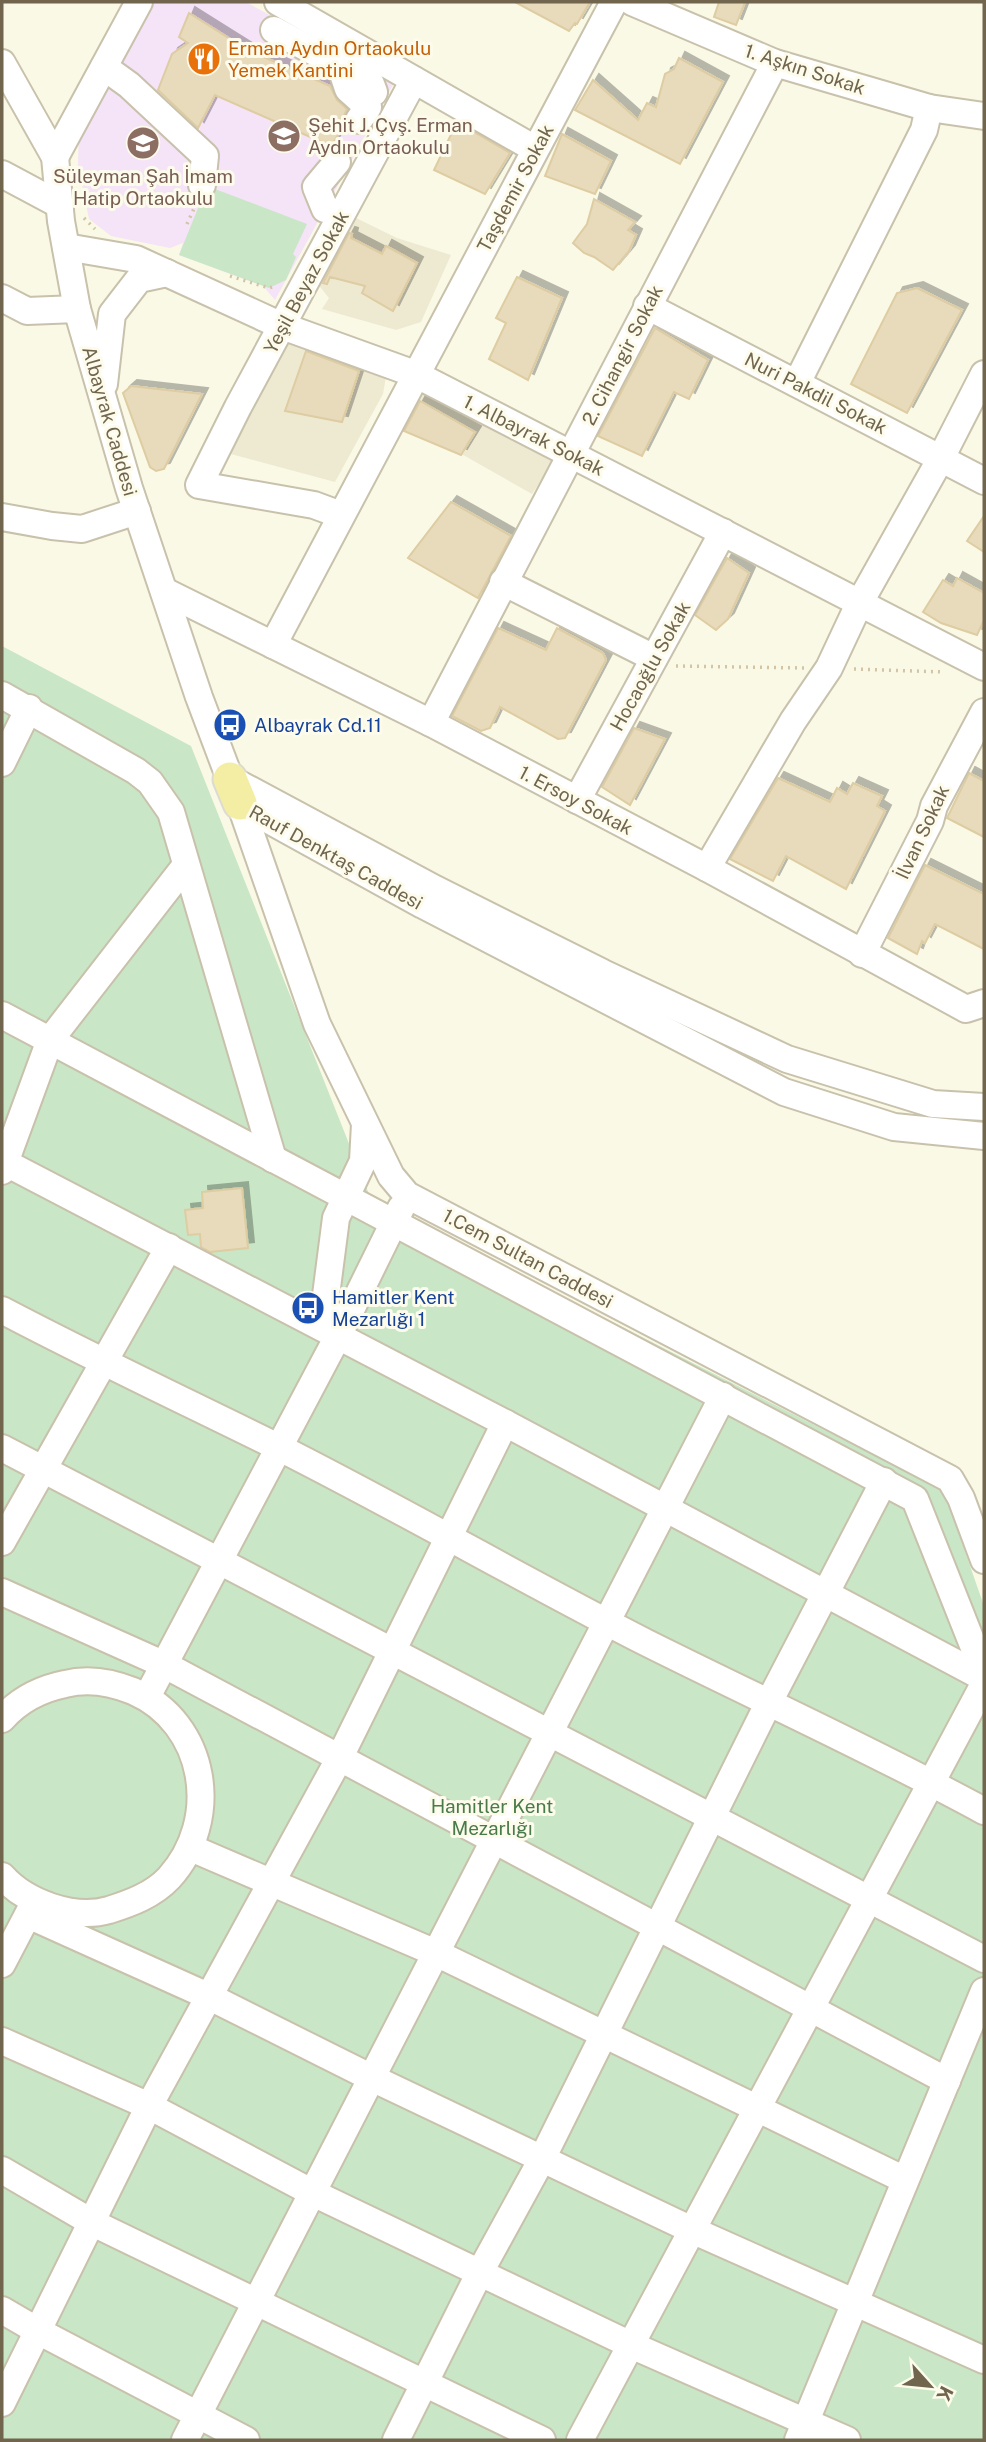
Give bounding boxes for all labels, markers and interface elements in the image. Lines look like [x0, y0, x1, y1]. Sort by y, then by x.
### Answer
place label: Erman Aydın Ortaokulu Yemek Kantini [228, 37, 431, 81]
street label: 1. Aşkın Sokak [742, 39, 868, 99]
restaurant icon: Erman Aydın Ortaokulu Yemek Kantini [185, 40, 223, 78]
place label: Şehit J. Çvş. Erman Aydın Ortaokulu [308, 114, 473, 158]
school or university icon: Şehit J. Çvş. Erman Aydın Ortaokulu [265, 117, 303, 155]
street label: Taşdemir Sokak [472, 120, 558, 255]
school or university icon: Süleyman Şah İmam Hatip Ortaokulu [124, 124, 162, 162]
place label: Süleyman Şah İmam Hatip Ortaokulu [53, 165, 233, 209]
street label: Yeşil Beyaz Sokak [259, 207, 353, 357]
street label: 2. Cihangir Sokak [577, 281, 667, 429]
street label: Albayrak Caddesi [78, 344, 142, 498]
street label: Nuri Pakdil Sokak [741, 348, 891, 438]
street label: 1. Albayrak Sokak [460, 390, 608, 480]
street label: Hocaoğlu Sokak [605, 597, 695, 735]
bus stop icon: Albayrak Cd.11 [211, 706, 249, 744]
place label: Albayrak Cd.11 [254, 714, 382, 736]
street label: 1. Ersoy Sokak [515, 761, 637, 839]
street label: İlvan Sokak [891, 781, 954, 883]
street label: Rauf Denktaş Caddesi [246, 800, 426, 914]
street label: 1.Cem Sultan Caddesi [439, 1204, 617, 1312]
place label: Hamitler Kent Mezarlığı 1 [332, 1286, 455, 1330]
bus stop icon: Hamitler Kent Mezarlığı 1 [289, 1289, 327, 1327]
park label: Hamitler Kent Mezarlığı [431, 1795, 553, 1839]
north arrow [895, 2351, 965, 2421]
text: K [932, 2383, 958, 2405]

